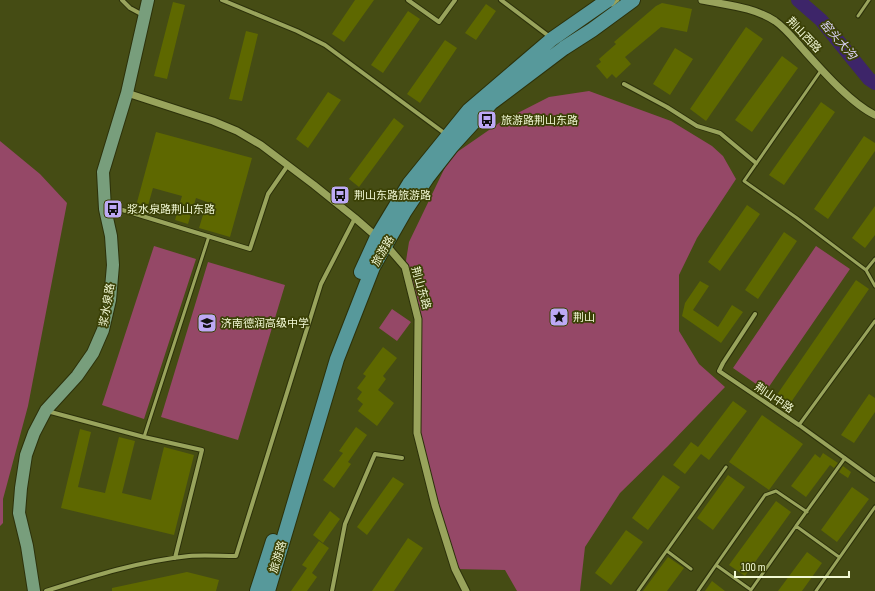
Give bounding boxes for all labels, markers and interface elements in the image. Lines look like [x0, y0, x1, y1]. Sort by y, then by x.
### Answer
street label: 荆山西路 [784, 15, 824, 55]
water label: 窑头大沟 [817, 17, 861, 65]
bus stop icon: 旅游路荆山东路 [476, 109, 498, 131]
place label: 旅游路荆山东路 [501, 114, 578, 127]
bus stop icon: 荆山东路旅游路 [329, 184, 351, 206]
place label: 荆山东路旅游路 [354, 189, 431, 202]
bus stop icon: 浆水泉路荆山东路 [102, 198, 124, 220]
place label: 浆水泉路荆山东路 [127, 203, 215, 216]
street label: 旅游路 [369, 233, 397, 269]
street label: 荆山东路 [409, 265, 433, 311]
street label: 浆水泉路 [97, 282, 117, 328]
place icon: 荆山 [548, 306, 570, 328]
place label: 荆山 [573, 311, 595, 324]
school or university icon: 济南德润高级中学 [196, 312, 218, 334]
place label: 济南德润高级中学 [221, 317, 309, 330]
street label: 荆山中路 [752, 380, 796, 416]
street label: 旅游路 [267, 539, 289, 575]
scale bar [735, 553, 849, 579]
text: 100 m [741, 560, 766, 575]

